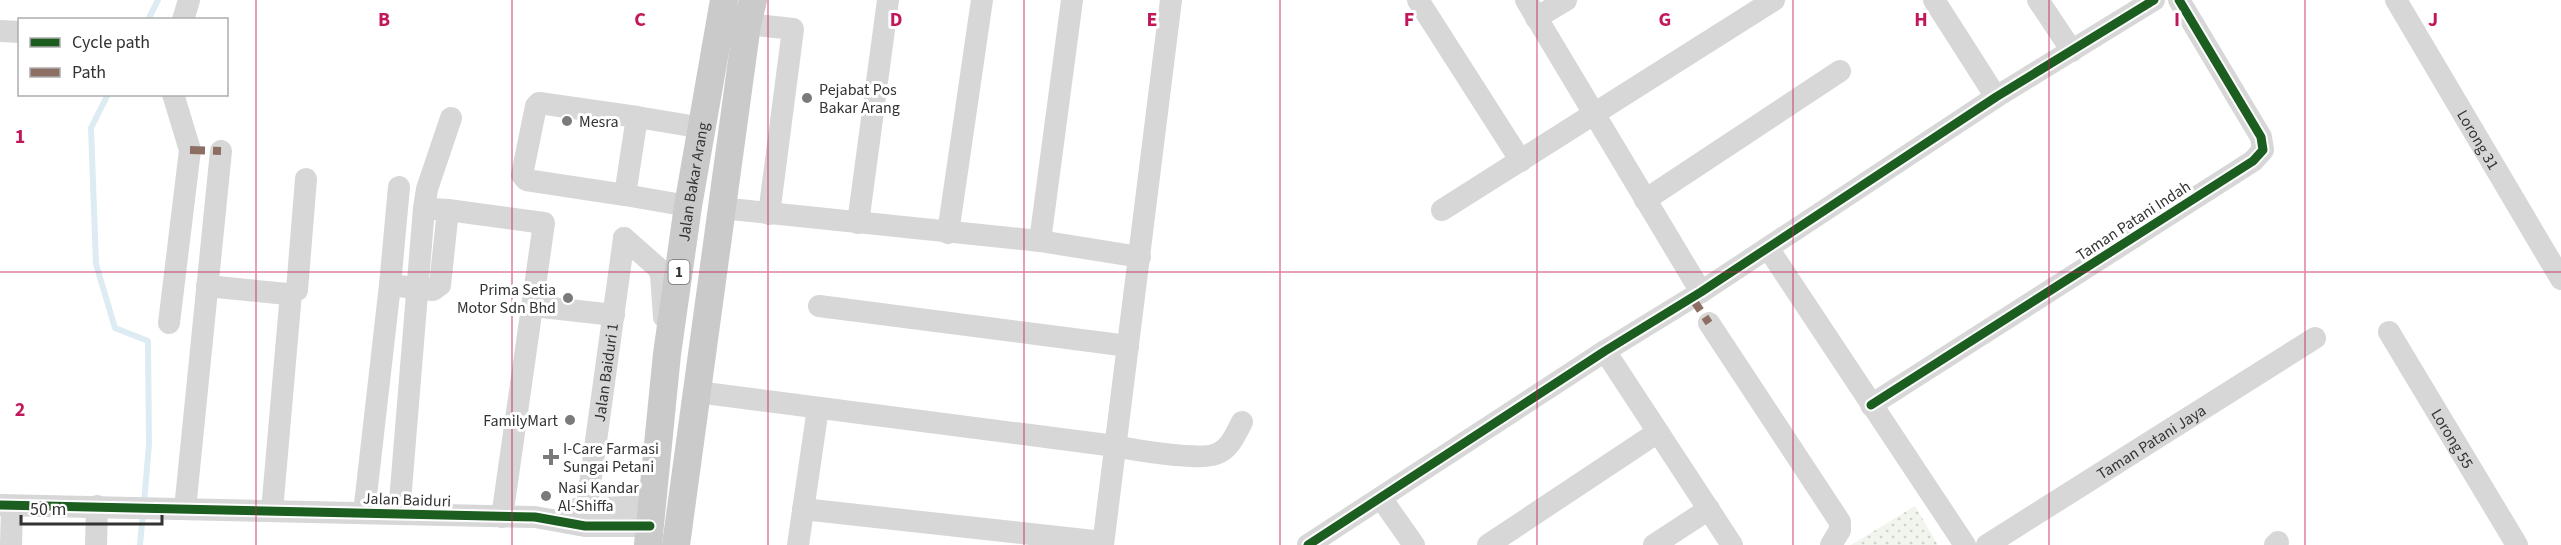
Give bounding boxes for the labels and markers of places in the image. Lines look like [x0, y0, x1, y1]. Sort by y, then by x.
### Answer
place label: Pejabat Pos Bakar Arang [819, 79, 900, 119]
marker: Pejabat Pos Bakar Arang [800, 91, 814, 105]
place label: Mesra [579, 111, 619, 133]
marker: Mesra [560, 114, 574, 128]
place label: Prima Setia Motor Sdn Bhd [457, 279, 556, 319]
marker: Prima Setia Motor Sdn Bhd [561, 291, 575, 305]
place label: FamilyMart [483, 410, 559, 432]
marker: FamilyMart [563, 413, 577, 427]
place label: I-Care Farmasi Sungai Petani [563, 438, 659, 478]
marker: I-Care Farmasi Sungai Petani [544, 450, 558, 464]
place label: Nasi Kandar Al-Shiffa [558, 477, 639, 517]
marker: Nasi Kandar Al-Shiffa [539, 489, 553, 503]

